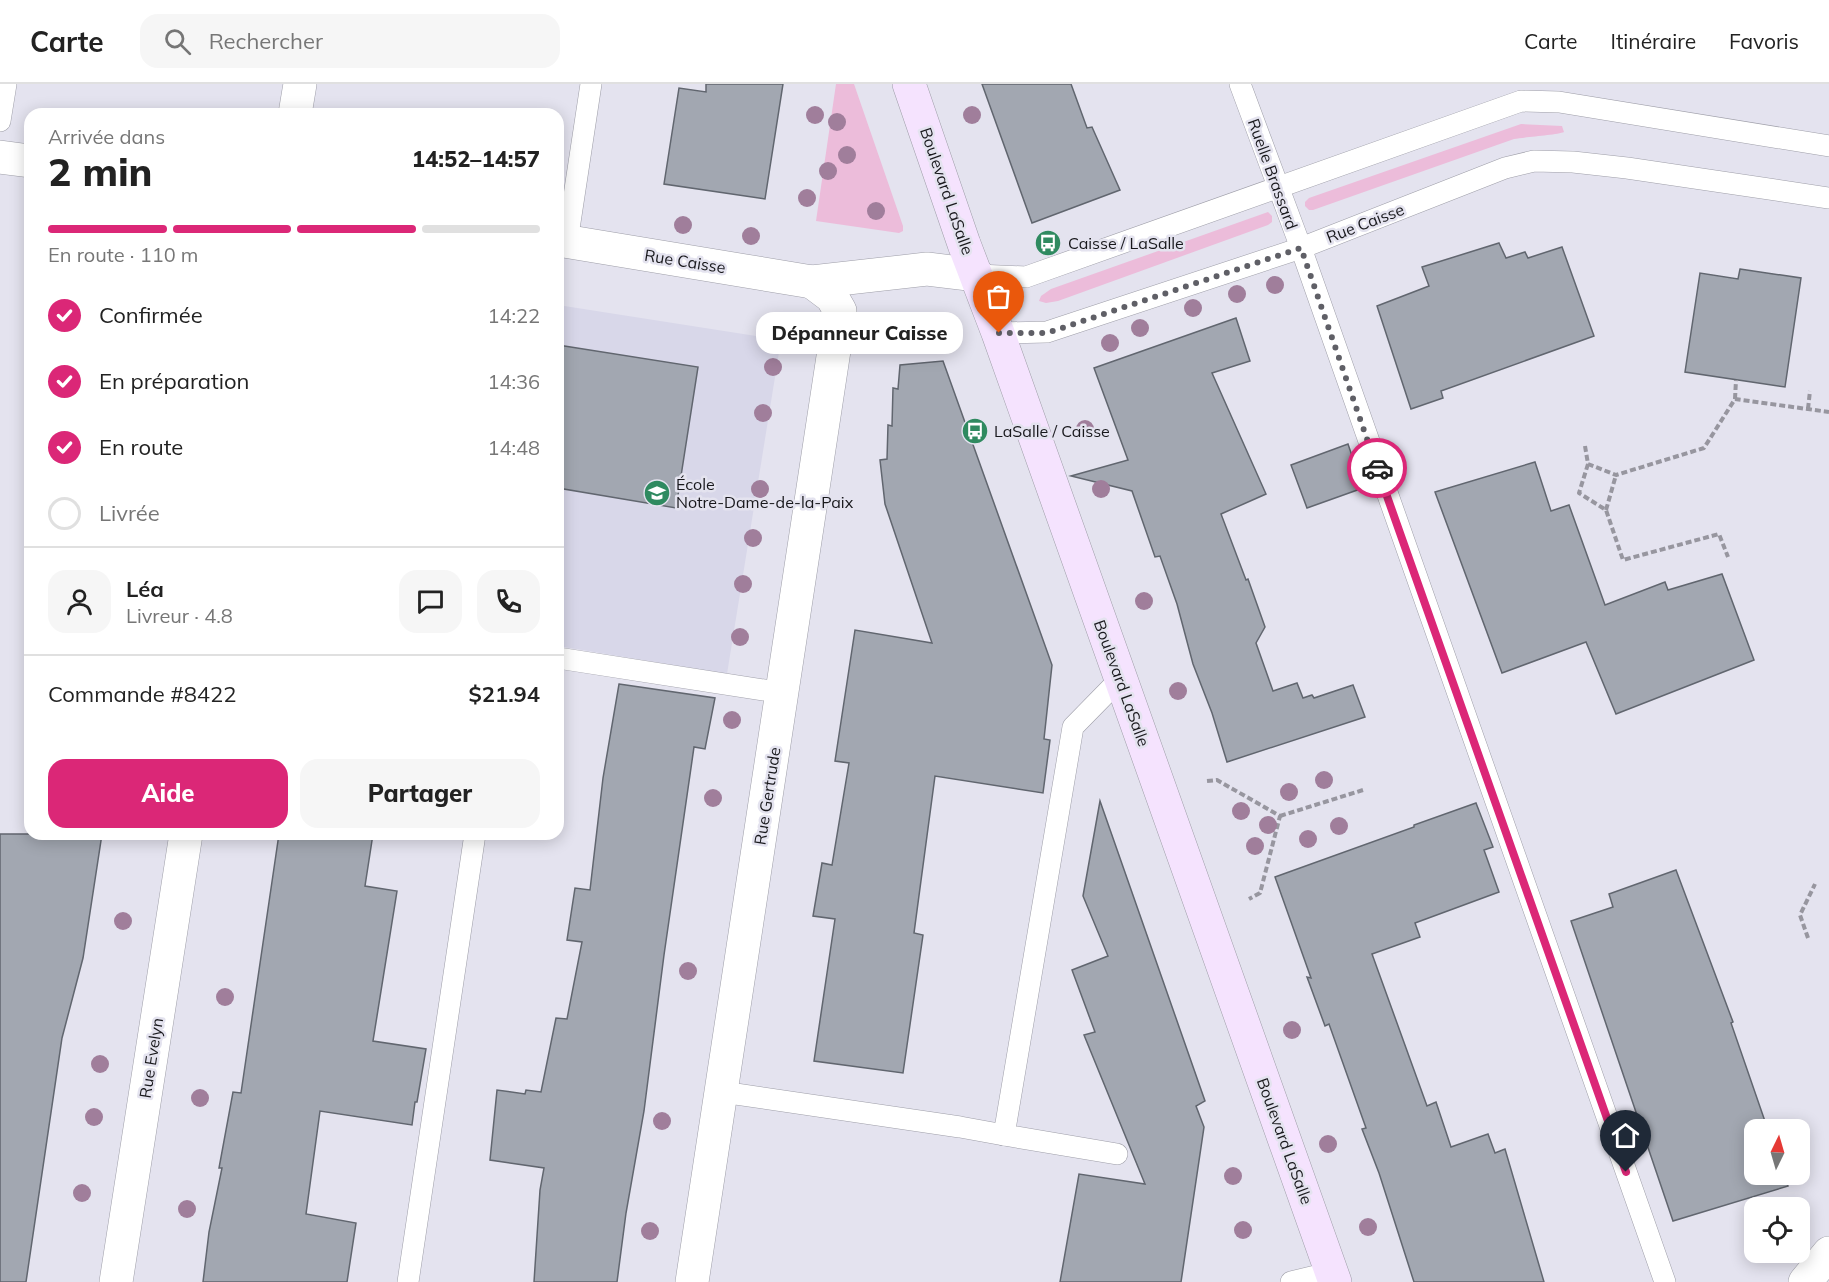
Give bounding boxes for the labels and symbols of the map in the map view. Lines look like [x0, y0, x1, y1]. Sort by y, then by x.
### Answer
street label: Ruelle Brassard [1244, 116, 1302, 232]
street label: Boulevard LaSalle [916, 125, 978, 257]
street label: Rue Caisse [1323, 199, 1407, 247]
bus stop icon: Caisse / LaSalle [1033, 228, 1063, 258]
place label: Caisse / LaSalle [1068, 233, 1184, 253]
street label: Rue Caisse [643, 245, 727, 277]
pin [973, 271, 1024, 333]
callout: Dépanneur Caisse [756, 312, 963, 354]
bus stop icon: LaSalle / Caisse [960, 416, 990, 446]
place label: LaSalle / Caisse [994, 421, 1110, 441]
courier [1347, 438, 1407, 498]
place label: École Notre-Dame-de-la-Paix [676, 474, 854, 512]
school or university icon: École Notre-Dame-de-la-Paix [642, 478, 672, 508]
street label: Boulevard LaSalle [1090, 617, 1154, 749]
street label: Rue Gertrude [749, 746, 785, 846]
street label: Rue Evelyn [135, 1016, 167, 1100]
street label: Boulevard LaSalle [1253, 1075, 1317, 1207]
pin [1600, 1110, 1651, 1172]
north arrow [1744, 1119, 1810, 1185]

